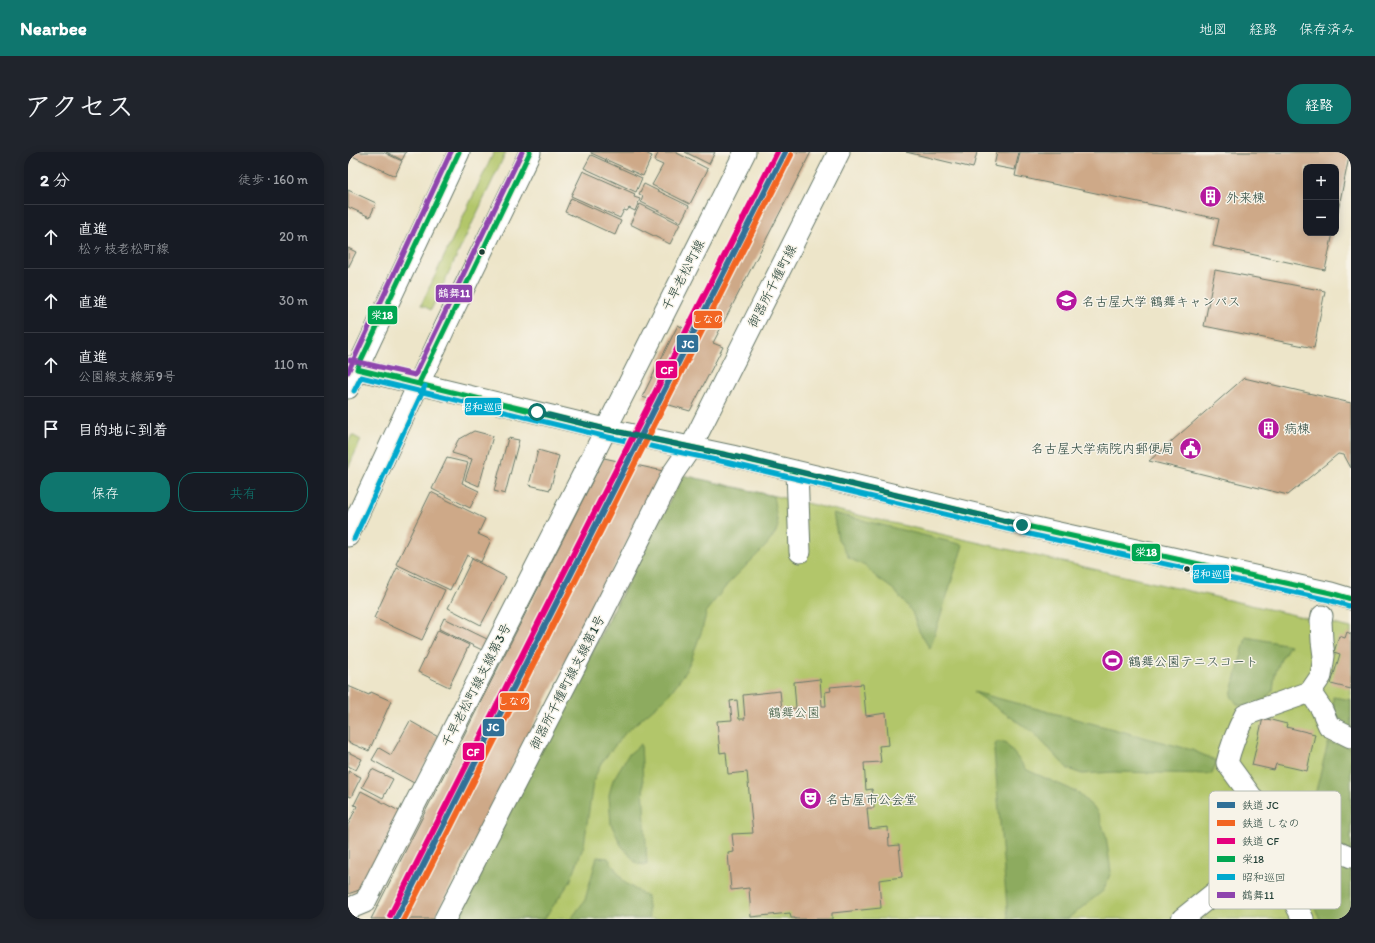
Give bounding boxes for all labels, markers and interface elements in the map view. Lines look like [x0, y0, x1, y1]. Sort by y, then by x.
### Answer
text: Nearbee [20, 17, 87, 40]
text: 地図 [1199, 21, 1227, 38]
text: 経路 [1249, 21, 1277, 38]
text: 保存済み [1299, 21, 1355, 38]
button: 経路 [1287, 84, 1351, 124]
text: アクセス [24, 89, 134, 123]
map controls [1303, 164, 1339, 236]
button: + [1303, 164, 1339, 200]
text: 2 分 [40, 170, 70, 190]
text: 徒歩 · 160 m [238, 172, 308, 187]
building icon: 外来棟 [1198, 184, 1224, 210]
place label: 外来棟 [1226, 190, 1265, 205]
button: − [1303, 200, 1339, 236]
text: 直進 [78, 220, 108, 238]
icon: ahead [40, 226, 62, 248]
text: 20 m [279, 229, 308, 244]
street label: 千早老松町線 [659, 236, 708, 313]
text: 松ヶ枝老松町線 [78, 241, 169, 256]
street label: 御器所千種町線 [745, 241, 800, 330]
unlabelled marker [477, 247, 487, 257]
line badge: 鶴舞11 [435, 284, 473, 303]
text: 鶴舞11 [438, 287, 471, 300]
school or university icon: 名古屋大学 鶴舞キャンパス [1054, 288, 1080, 314]
icon: ahead [40, 290, 62, 312]
text: 直進 [78, 293, 108, 311]
text: 30 m [279, 293, 308, 308]
place label: 名古屋大学 鶴舞キャンパス [1082, 294, 1240, 309]
line badge: 栄18 [367, 305, 398, 325]
text: 栄18 [371, 309, 393, 322]
line badge: しなの [693, 310, 723, 329]
text: しなの [692, 313, 725, 326]
line badge: JC [676, 334, 699, 353]
text: JC [681, 338, 694, 351]
text: 直進 [78, 348, 108, 366]
icon: ahead [40, 354, 62, 376]
text: 110 m [274, 357, 308, 372]
line badge: CF [655, 360, 678, 379]
text: CF [661, 364, 674, 377]
text: 公園線支線第9号 [78, 369, 176, 384]
line badge: 昭和巡回 [464, 397, 502, 416]
text: 昭和巡回 [461, 401, 505, 414]
route start [528, 403, 546, 421]
building icon: 病棟 [1256, 415, 1282, 441]
icon: arrive [40, 418, 62, 440]
text: 目的地に到着 [78, 421, 168, 439]
place label: 病棟 [1284, 421, 1310, 436]
public building icon: 名古屋大学病院内郵便局 [1177, 435, 1203, 461]
place label: 名古屋大学病院内郵便局 [1031, 441, 1174, 456]
button: 保存 [40, 472, 170, 512]
button: 共有 [178, 472, 308, 512]
route end [1013, 516, 1031, 534]
line badge: 栄18 [1131, 543, 1161, 562]
text: 栄18 [1135, 546, 1157, 559]
unlabelled marker [1182, 564, 1192, 574]
line badge: 昭和巡回 [1192, 564, 1230, 584]
text: 昭和巡回 [1189, 568, 1233, 581]
street label: 御器所千種町線支線第1号 [526, 612, 608, 752]
street label: 千早老松町線支線第3号 [438, 621, 514, 749]
sports icon: 鶴舞公園テニスコート [1100, 648, 1126, 674]
place label: 鶴舞公園テニスコート [1128, 654, 1258, 669]
line badge: しなの [499, 692, 530, 711]
text: しなの [498, 695, 531, 708]
park label: 鶴舞公園 [768, 705, 820, 720]
line badge: JC [482, 718, 505, 737]
text: JC [486, 721, 499, 734]
line badge: CF [462, 742, 485, 761]
text: CF [467, 746, 480, 759]
theatre icon: 名古屋市公会堂 [798, 786, 824, 812]
legend [1209, 791, 1341, 909]
place label: 名古屋市公会堂 [826, 792, 917, 807]
text: 鉄道 JC [1242, 799, 1279, 812]
text: 鉄道 しなの [1242, 817, 1299, 830]
text: 鉄道 CF [1242, 835, 1280, 848]
text: 栄18 [1242, 853, 1264, 866]
text: 昭和巡回 [1242, 871, 1286, 884]
text: 鶴舞11 [1242, 889, 1274, 902]

